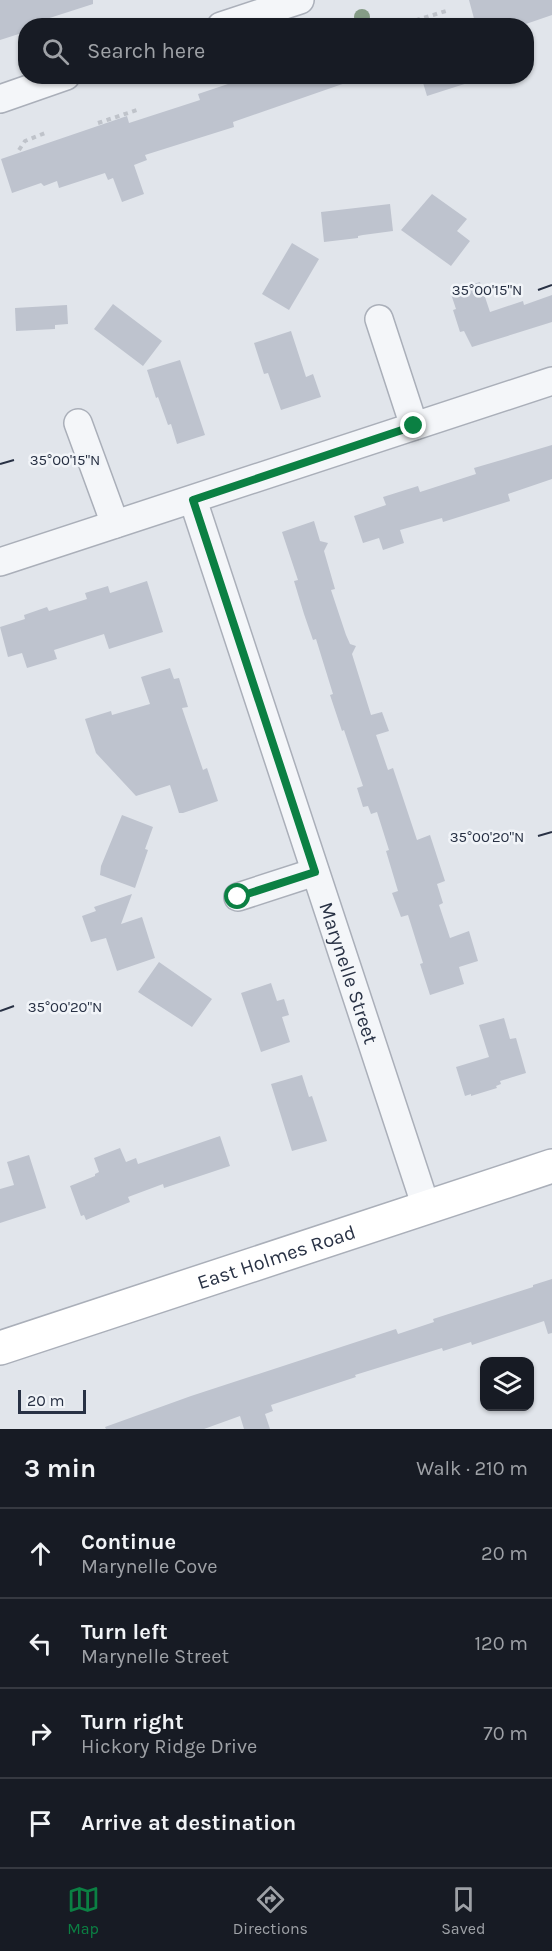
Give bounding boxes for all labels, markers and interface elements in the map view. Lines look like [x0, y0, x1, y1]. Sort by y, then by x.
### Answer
search box [18, 18, 534, 84]
icon: search [39, 35, 72, 68]
text: Search here [87, 38, 205, 64]
text: 35°00'15"N [452, 281, 522, 299]
route end [400, 412, 426, 438]
text: 35°00'15"N [30, 451, 100, 469]
text: 35°00'20"N [450, 828, 524, 846]
route start [224, 883, 250, 909]
street label: Marynelle Street [315, 899, 383, 1047]
text: 35°00'20"N [28, 998, 102, 1016]
street label: East Holmes Road [194, 1220, 358, 1294]
map controls [480, 1357, 534, 1411]
button: layers [480, 1357, 534, 1411]
scale bar [18, 1387, 86, 1414]
text: 20 m [27, 1391, 65, 1410]
text: 3 min [24, 1453, 96, 1484]
text: Walk · 210 m [416, 1457, 528, 1480]
text: Continue [81, 1529, 176, 1555]
icon: ahead [24, 1537, 57, 1570]
text: 20 m [481, 1542, 528, 1565]
text: Marynelle Cove [81, 1555, 218, 1578]
text: Turn left [81, 1619, 168, 1645]
icon: left [24, 1627, 57, 1660]
text: 120 m [474, 1632, 528, 1655]
text: Marynelle Street [81, 1645, 229, 1668]
text: Turn right [81, 1709, 184, 1735]
icon: right [24, 1717, 57, 1750]
text: 70 m [483, 1722, 528, 1745]
text: Hickory Ridge Drive [81, 1735, 257, 1758]
icon: arrive [24, 1807, 57, 1840]
text: Arrive at destination [81, 1810, 296, 1836]
tab: Map [67, 1883, 100, 1938]
tab: Directions [233, 1883, 308, 1938]
tab: Saved [441, 1883, 485, 1938]

